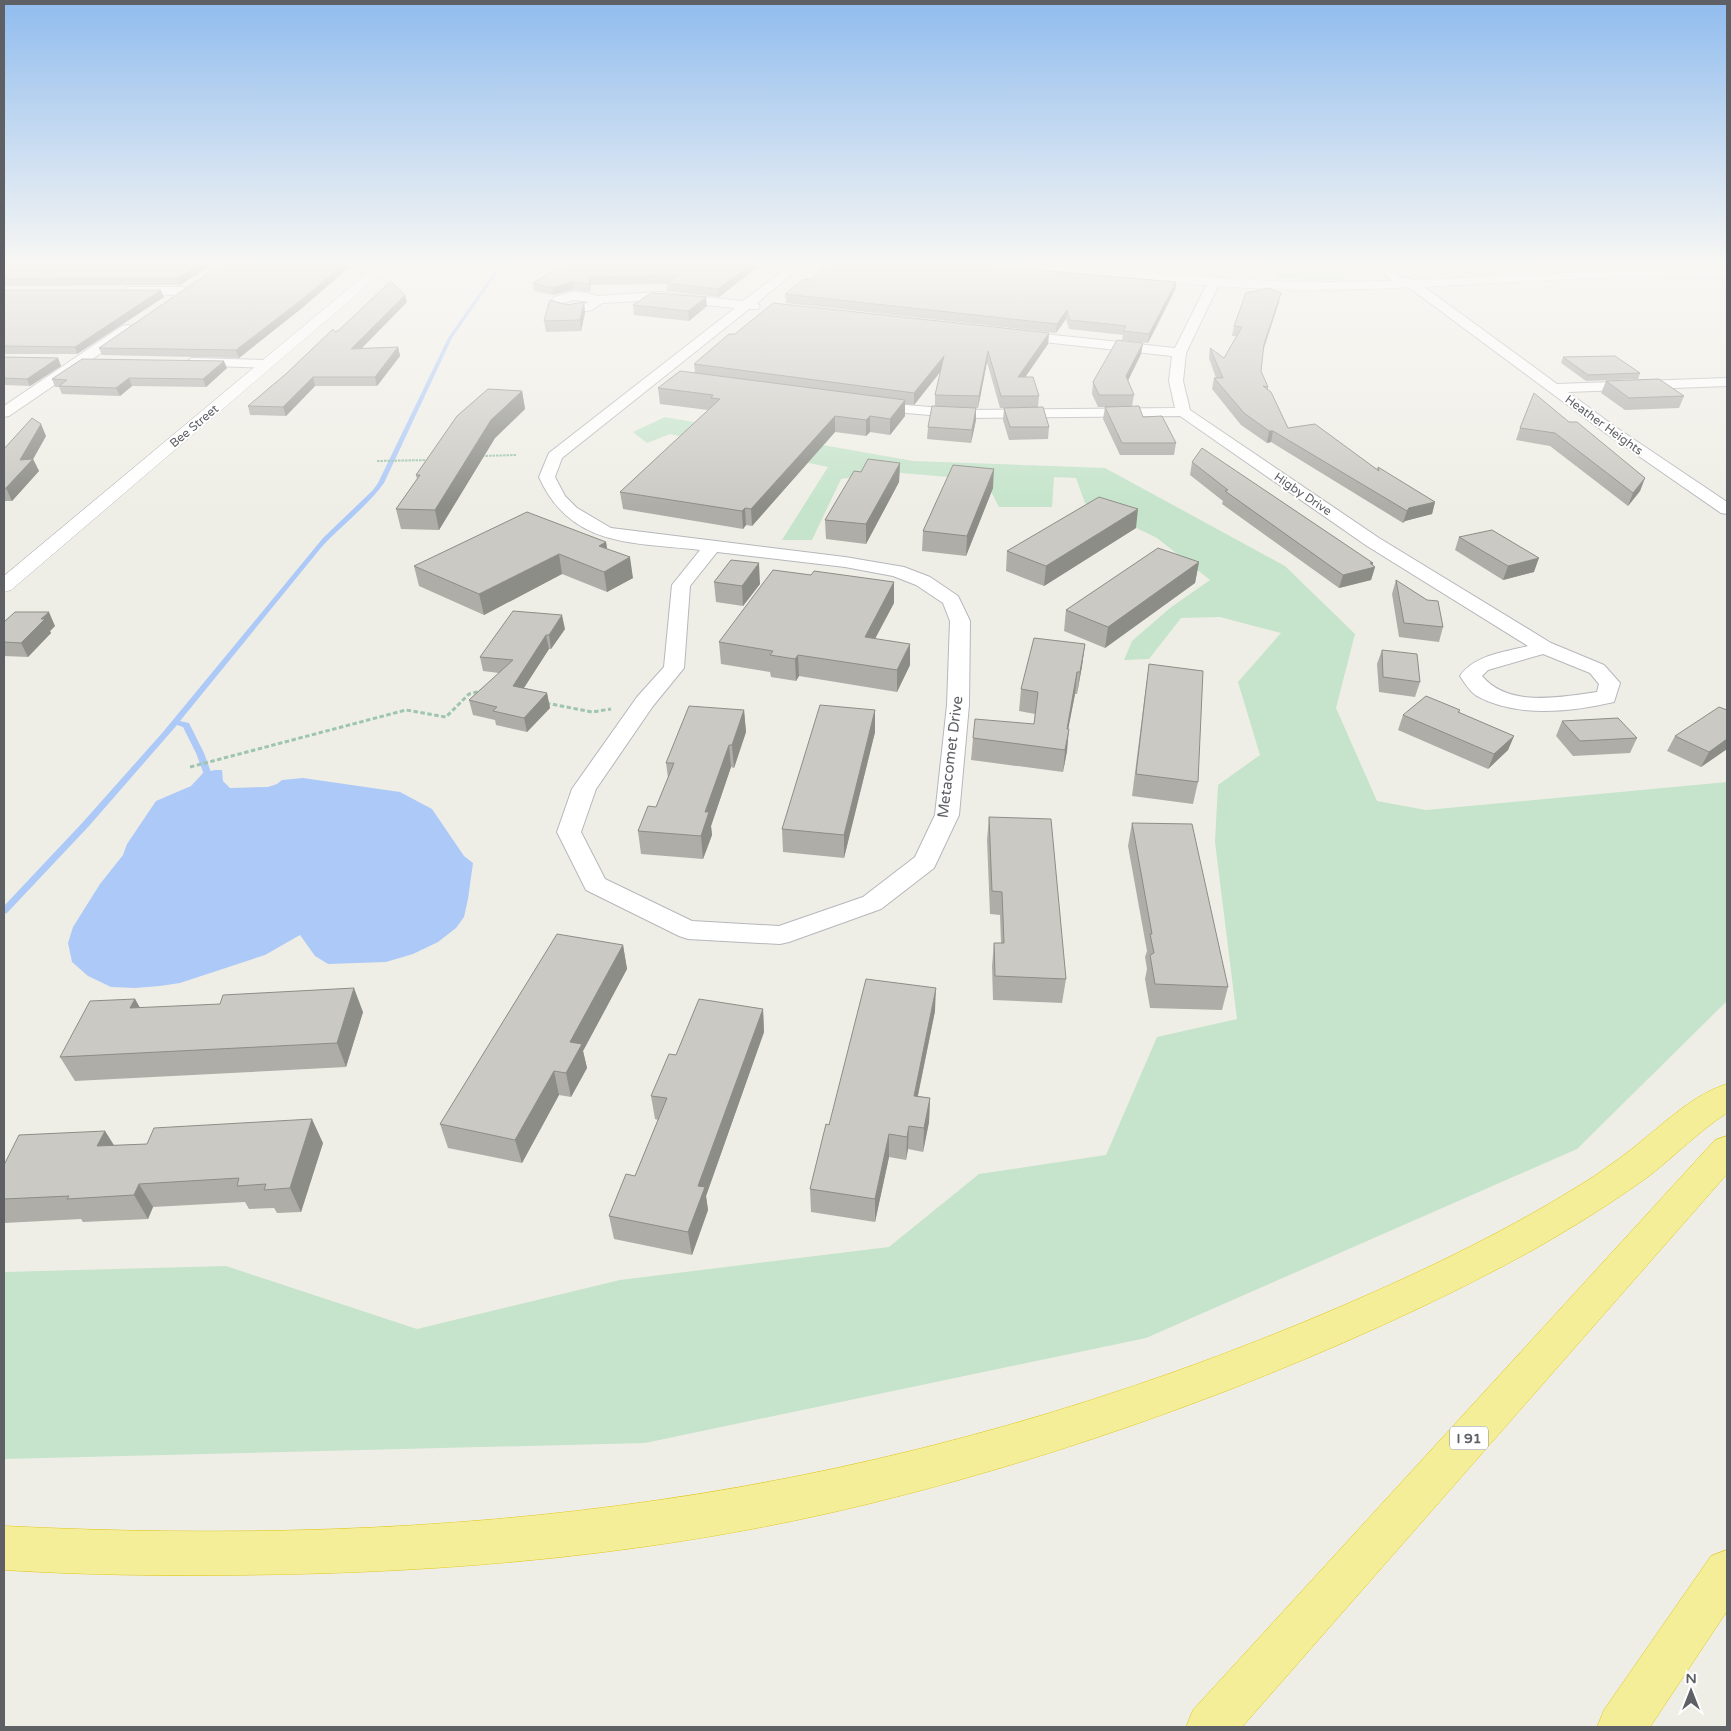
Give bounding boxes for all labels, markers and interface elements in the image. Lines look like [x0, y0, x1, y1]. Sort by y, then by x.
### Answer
street label: Heather Heights [1562, 392, 1646, 458]
street label: Bee Street [167, 401, 222, 450]
street label: Higby Drive [1272, 470, 1334, 518]
street label: Metacomet Drive [934, 695, 966, 819]
road number: I 91 [1450, 1426, 1488, 1450]
north arrow [1666, 1666, 1716, 1716]
text: N [1685, 1670, 1697, 1687]

